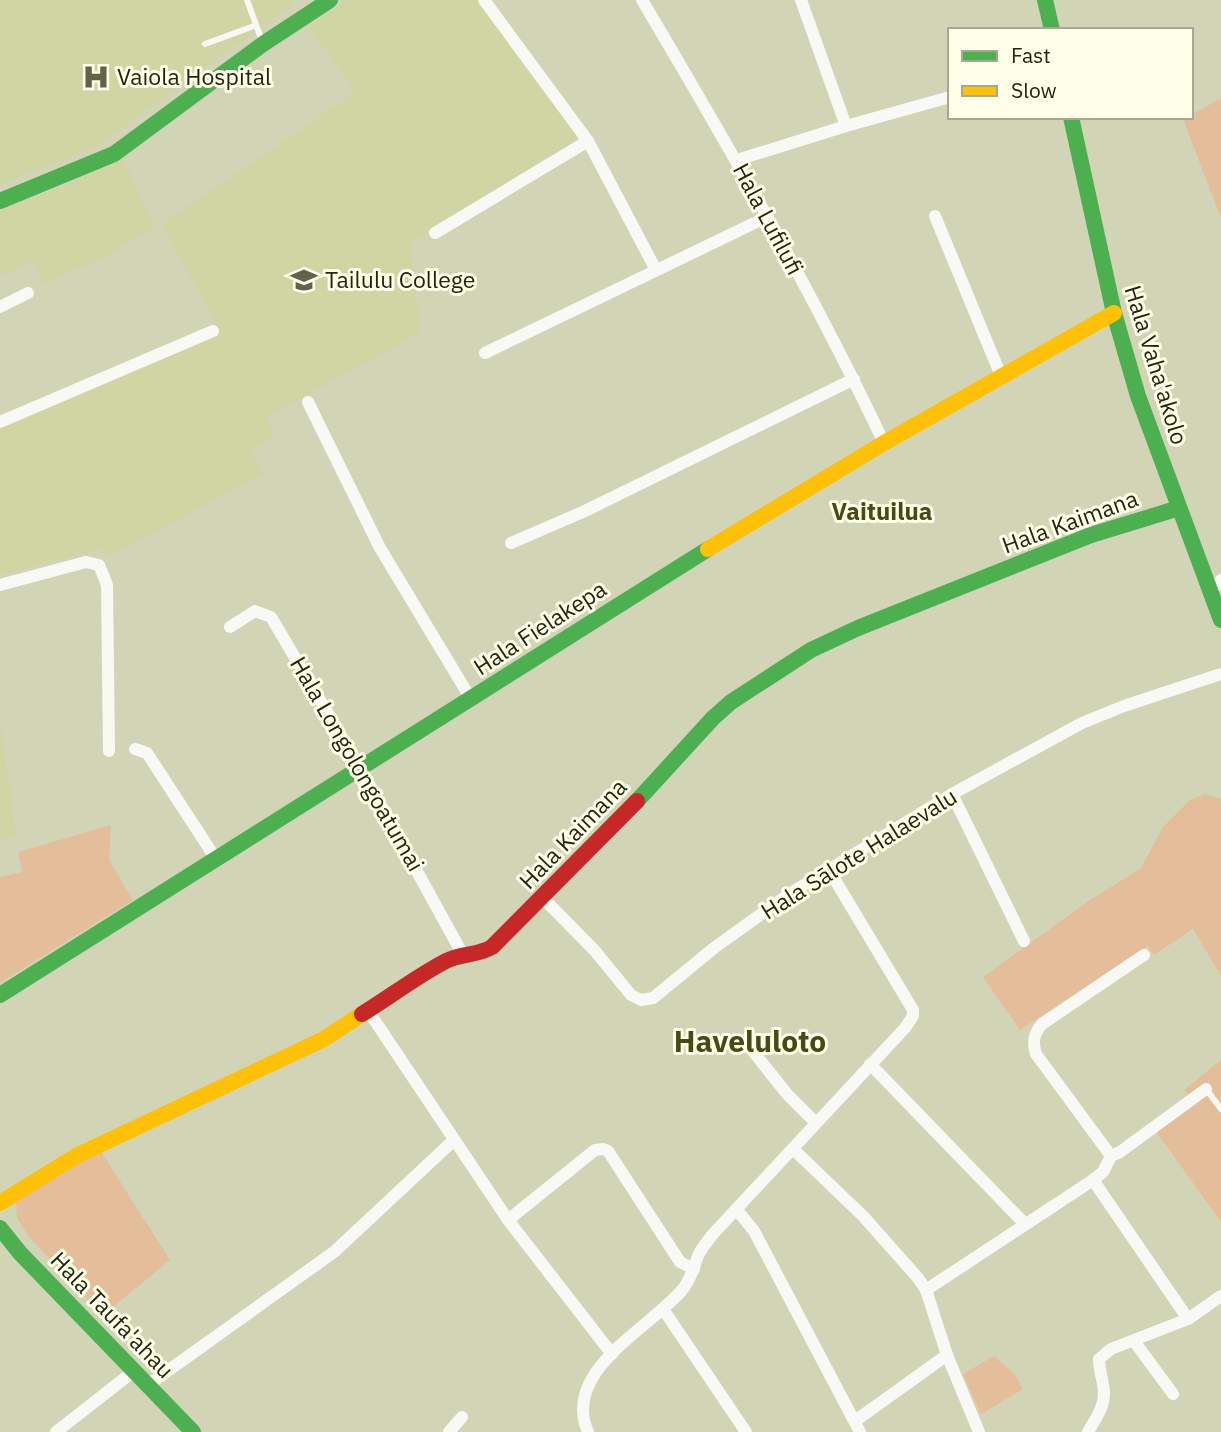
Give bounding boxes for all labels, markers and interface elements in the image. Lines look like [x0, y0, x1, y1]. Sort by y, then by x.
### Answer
legend [948, 28, 1193, 119]
text: Fast [1011, 41, 1051, 69]
place label: Vaiola Hospital [117, 61, 271, 91]
hospital icon: Vaiola Hospital [81, 62, 111, 92]
text: Slow [1011, 76, 1057, 104]
street label: Hala Lufilufi [727, 158, 811, 280]
place label: Tailulu College [325, 264, 475, 294]
school or university icon: Tailulu College [289, 265, 319, 295]
street label: Hala Vaha'akolo [1119, 282, 1195, 448]
street label: Hala Kaimana [998, 483, 1142, 560]
district label: Vaituilua [832, 495, 932, 527]
street label: Hala Fielakepa [467, 573, 611, 681]
street label: Hala Longolongoatumai [284, 651, 432, 876]
street label: Hala Kaimana [512, 772, 633, 895]
street label: Hala Sālote Halaevalu [755, 781, 962, 926]
district label: Haveluloto [674, 1021, 826, 1060]
street label: Hala Taufa'ahau [45, 1245, 181, 1384]

